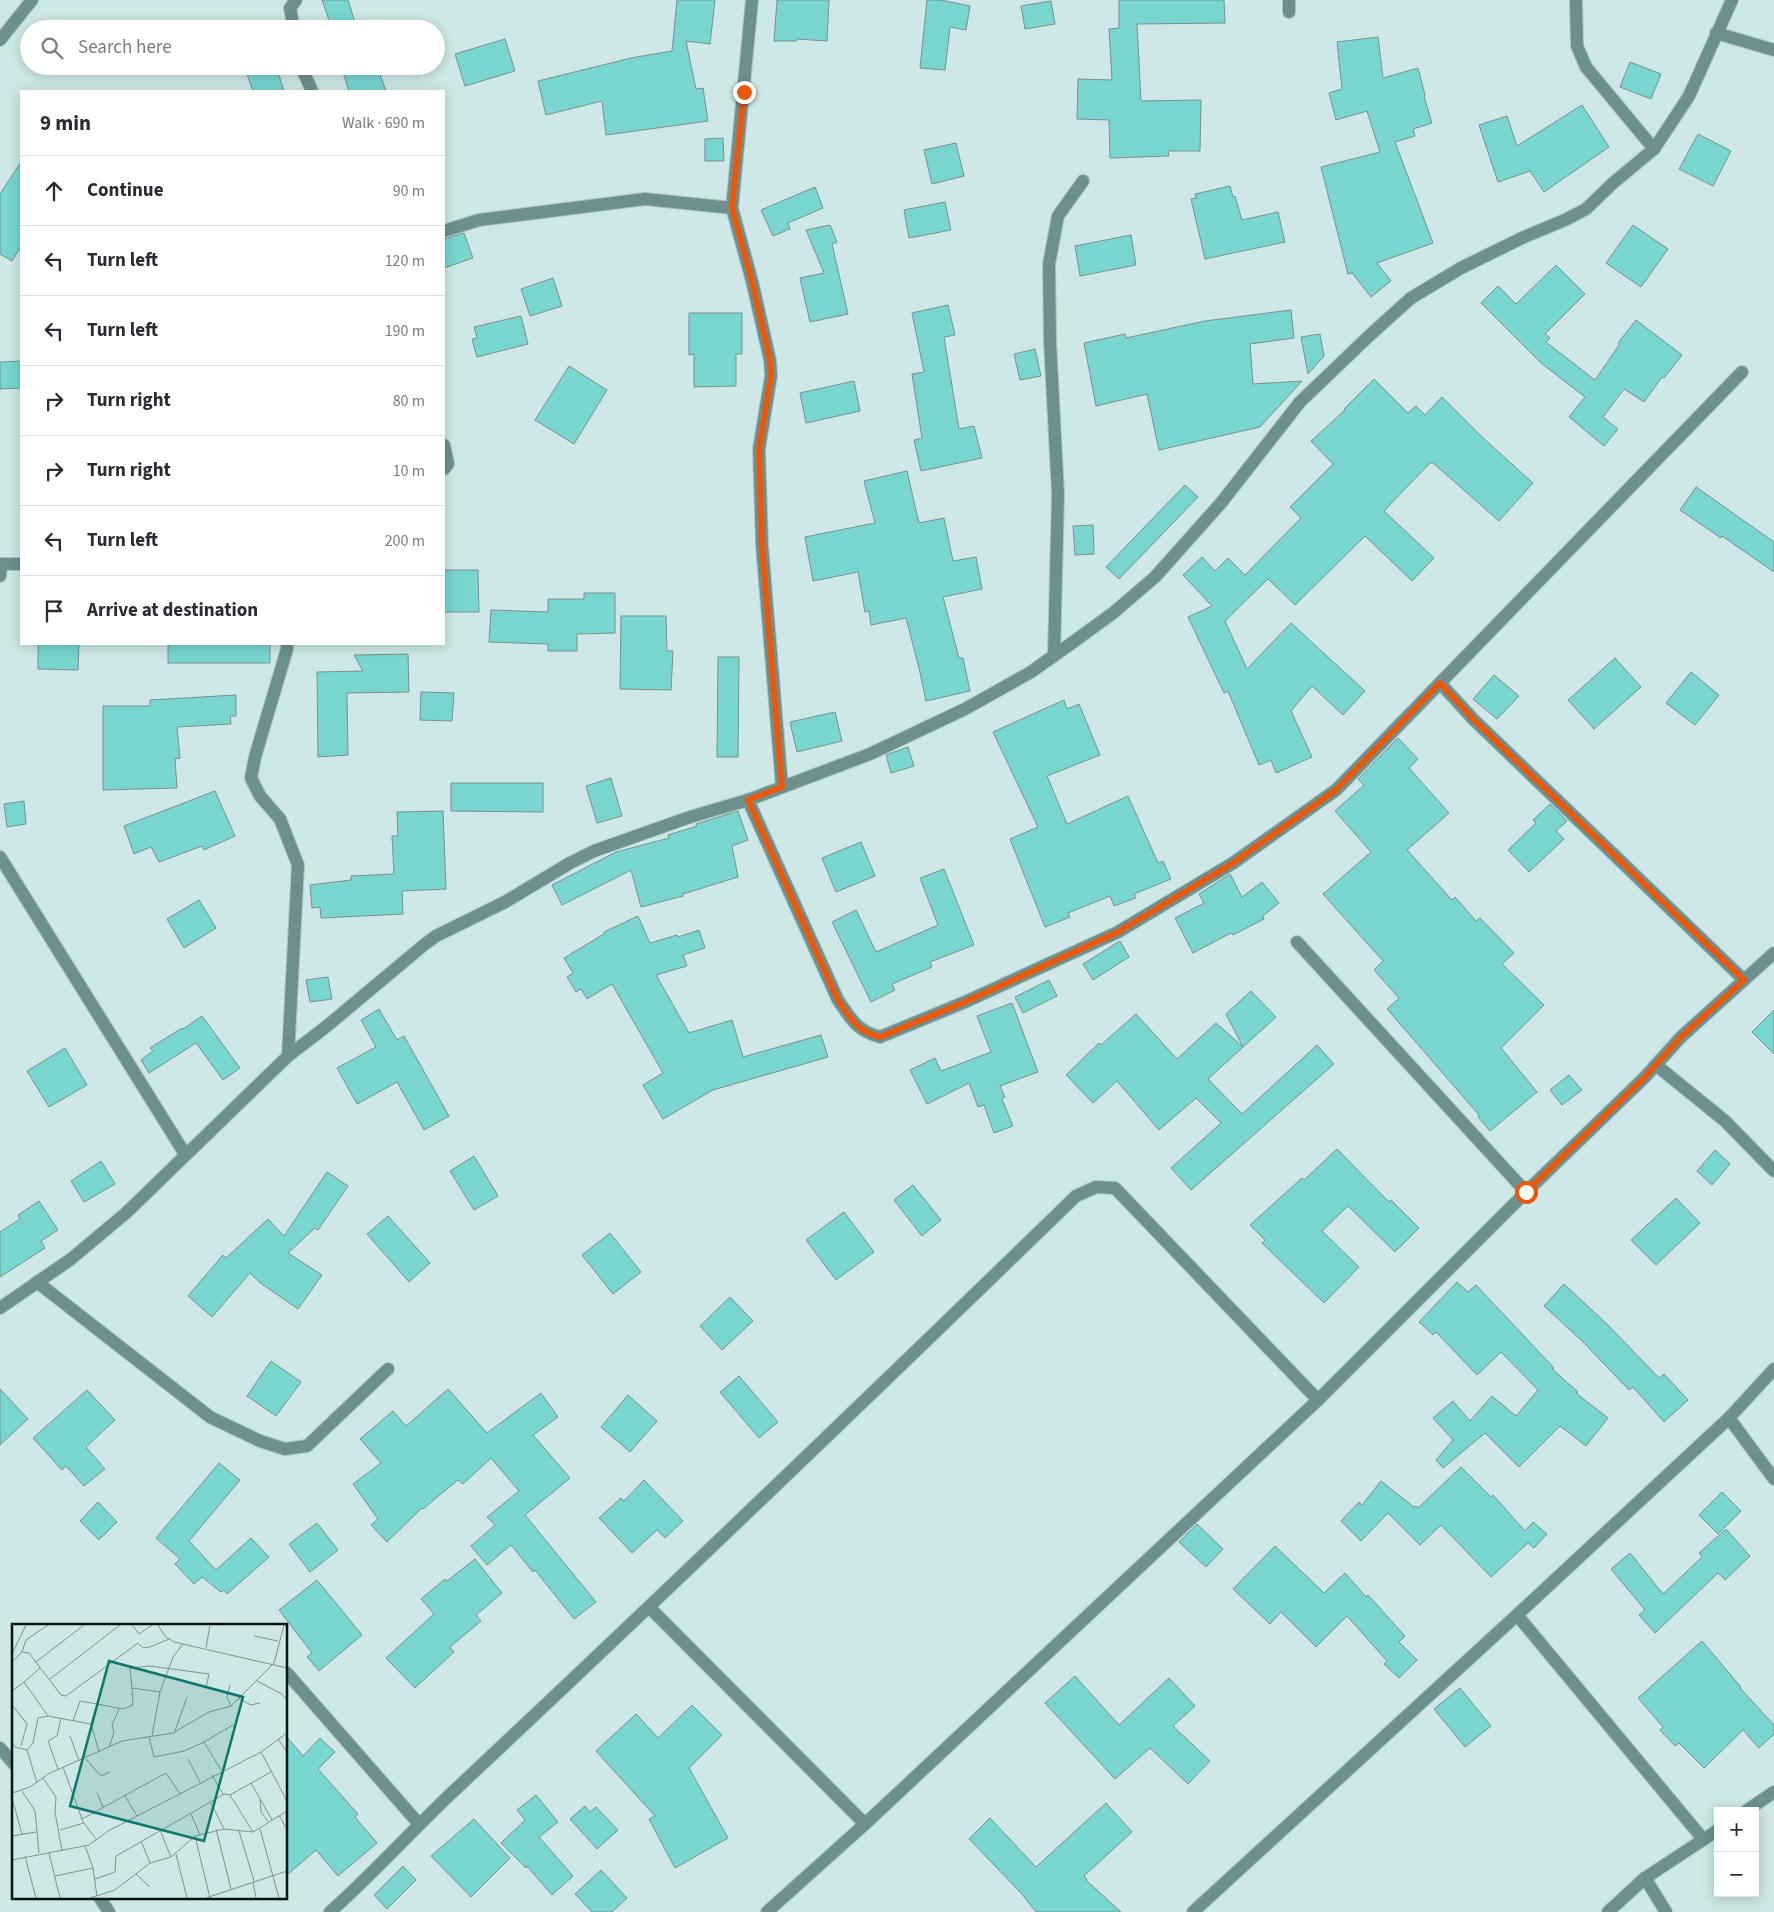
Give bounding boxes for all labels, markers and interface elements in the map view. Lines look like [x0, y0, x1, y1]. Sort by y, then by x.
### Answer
search box [20, 20, 445, 75]
icon: search [38, 34, 66, 62]
text: Search here [78, 34, 172, 61]
route end [733, 81, 756, 104]
text: 9 min [40, 108, 91, 138]
text: Walk · 690 m [342, 112, 425, 134]
icon: ahead [40, 177, 68, 205]
text: Continue [87, 177, 164, 204]
text: 90 m [393, 180, 425, 202]
icon: left [40, 247, 68, 275]
text: Turn left [87, 247, 158, 274]
text: 120 m [385, 250, 425, 272]
icon: left [40, 317, 68, 345]
text: Turn left [87, 317, 158, 344]
text: 190 m [385, 320, 425, 342]
icon: right [40, 387, 68, 415]
text: Turn right [87, 387, 171, 414]
text: 80 m [393, 390, 425, 412]
icon: right [40, 457, 68, 485]
text: Turn right [87, 457, 171, 484]
text: 10 m [393, 460, 425, 482]
icon: left [40, 527, 68, 555]
text: Turn left [87, 527, 158, 554]
text: 200 m [385, 530, 425, 552]
icon: arrive [40, 597, 68, 625]
text: Arrive at destination [87, 597, 258, 624]
route start [1515, 1181, 1538, 1204]
inset map [12, 1624, 288, 1900]
map controls [1714, 1807, 1759, 1897]
button: + [1714, 1807, 1759, 1852]
button: − [1714, 1852, 1759, 1897]

